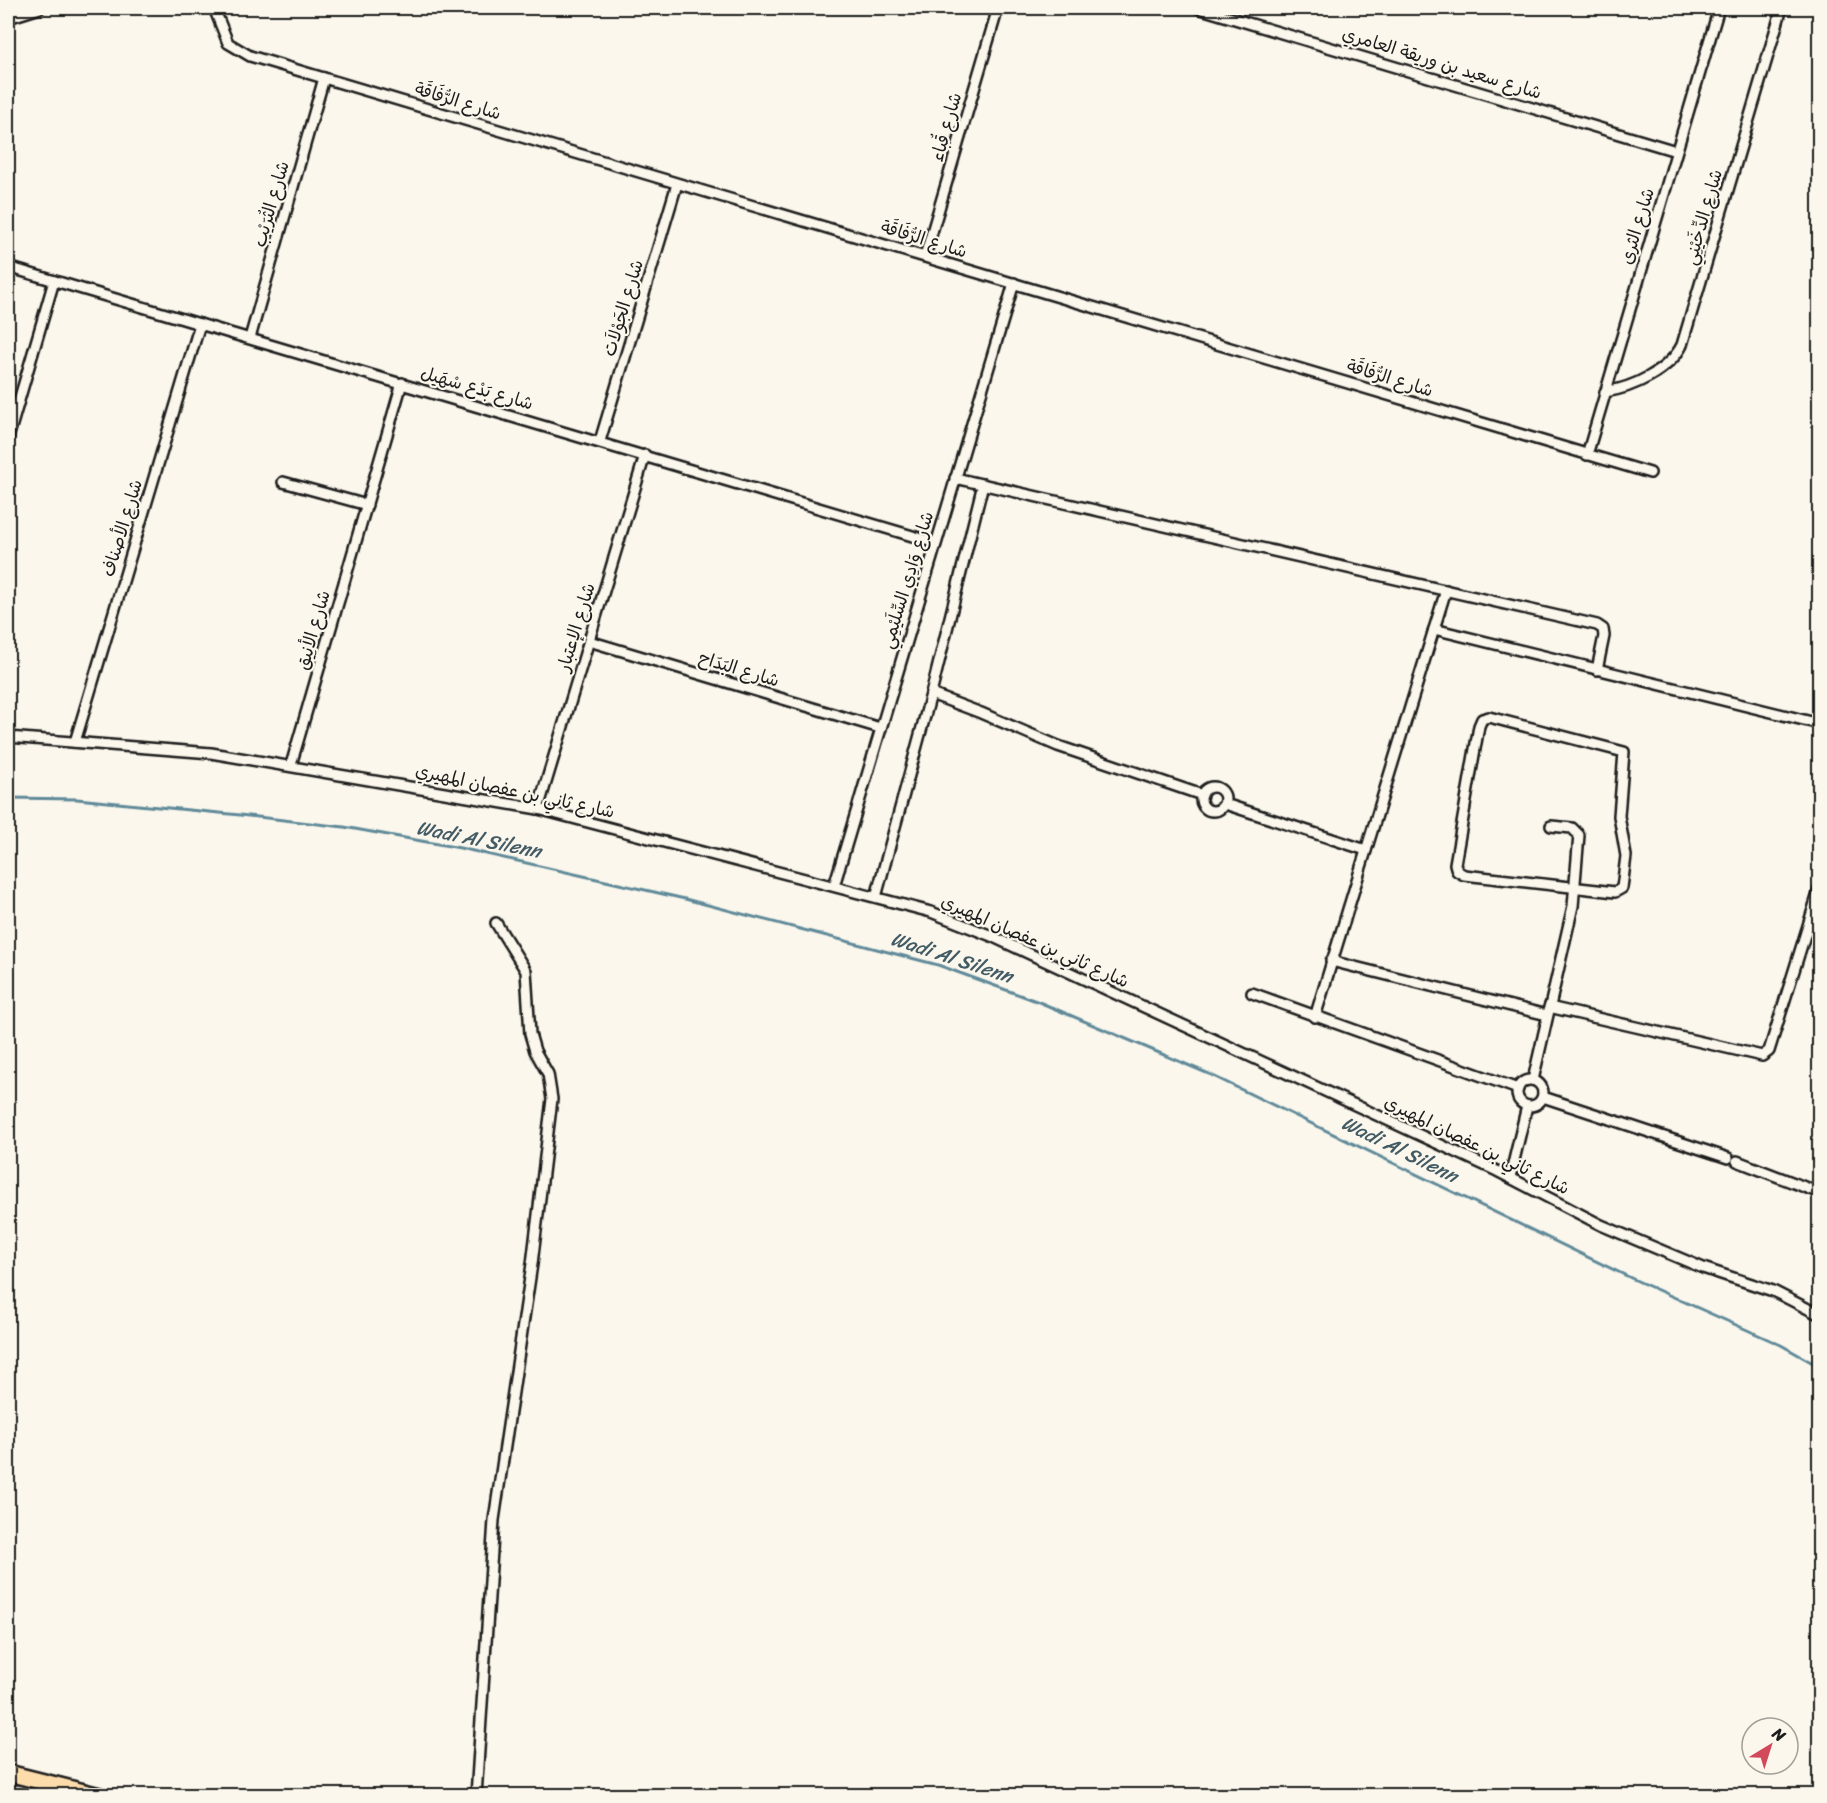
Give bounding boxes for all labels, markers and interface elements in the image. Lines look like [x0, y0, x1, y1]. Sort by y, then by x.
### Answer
street label: شارع سعيد بن وريقة العامري [1338, 17, 1546, 109]
street label: شارع الرُّفَاقَة [411, 73, 505, 129]
street label: شارع قُباء [921, 88, 971, 166]
street label: شارع الثُرَيْب [243, 157, 299, 251]
street label: شارع الدِّخَيْنِي [1674, 165, 1732, 269]
street label: شارع الثرى [1610, 184, 1664, 268]
street label: شارع الرُّفَاقَة [877, 211, 971, 267]
street label: شارع الجَوْلاَت [593, 256, 653, 360]
street label: شارع الرُّفَاقَة [1343, 350, 1437, 406]
street label: شارع بَدْع سْهَيل [417, 357, 537, 419]
street label: شارع الأصناف [92, 475, 152, 581]
street label: شارع وَادِي السِّلَيْمِي [871, 507, 943, 653]
street label: شارع الإعتبار [547, 579, 605, 677]
street label: شارع الأنِيق [286, 586, 340, 674]
street label: شارع البَدَاح [695, 642, 783, 696]
street label: شارع ثاني بن عفصان المهيري [412, 754, 618, 828]
water label: Wadi Al Silenn [414, 810, 546, 869]
street label: شارع ثاني بن عفصان المهيري [936, 885, 1134, 997]
water label: Wadi Al Silenn [886, 921, 1019, 994]
street label: شارع ثاني بن عفصان المهيري [1379, 1086, 1575, 1204]
water label: Wadi Al Silenn [1335, 1106, 1466, 1194]
north arrow [1740, 1716, 1800, 1776]
text: N [1765, 1719, 1793, 1750]

